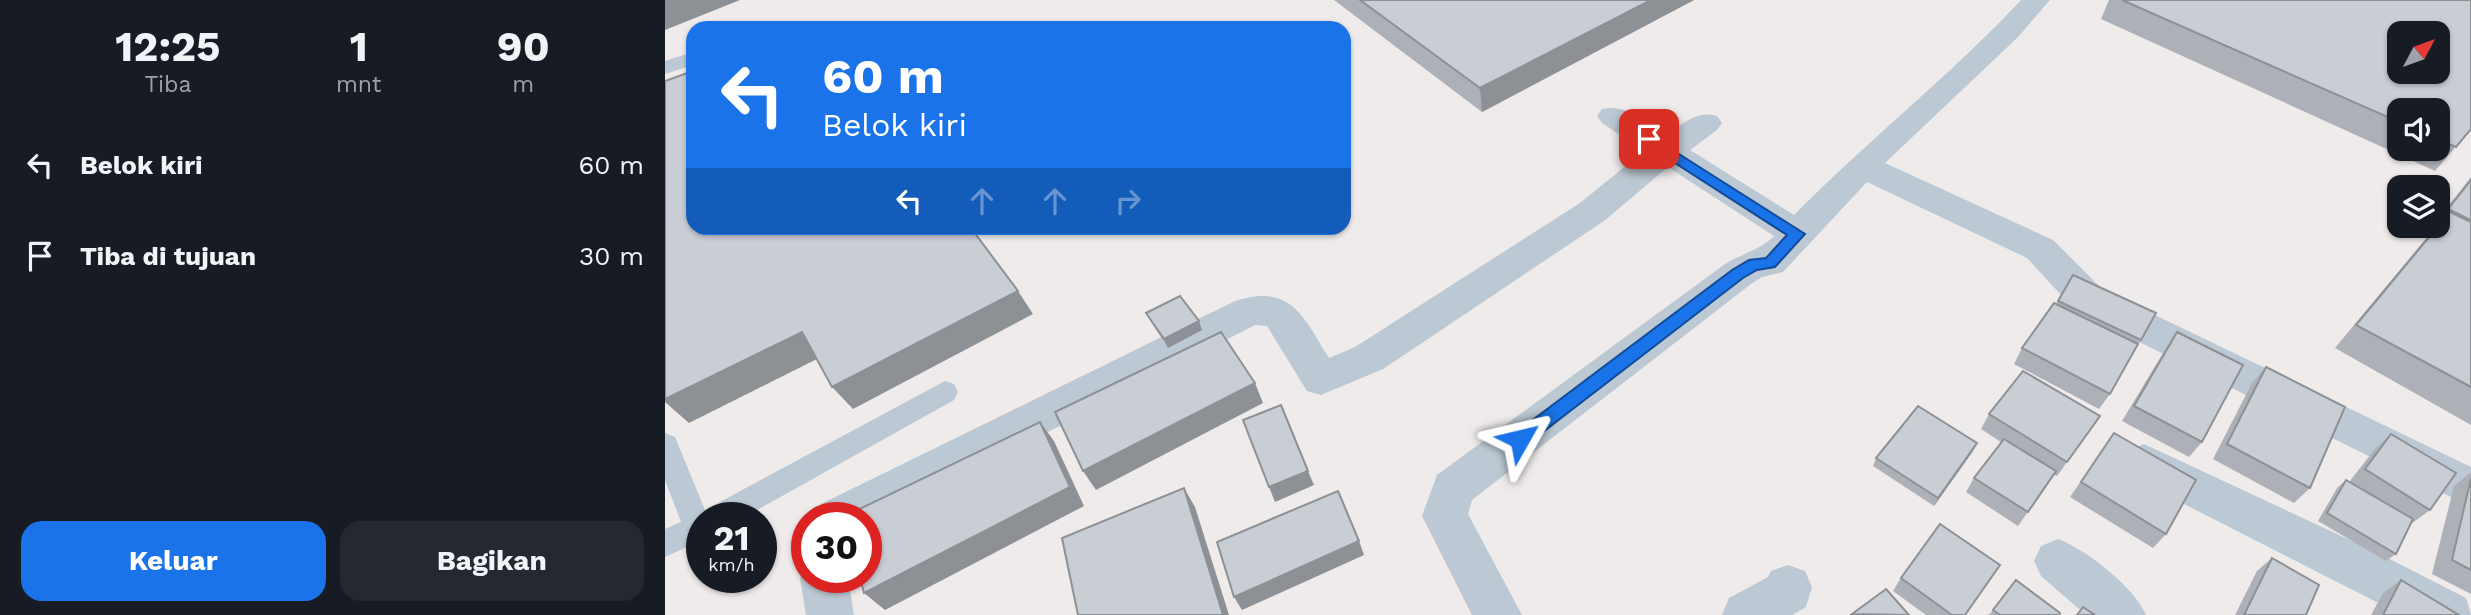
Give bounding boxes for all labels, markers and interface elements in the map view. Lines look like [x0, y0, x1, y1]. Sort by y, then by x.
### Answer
north arrow [2387, 21, 2450, 84]
map controls [2387, 21, 2450, 238]
text: 12:25 [115, 22, 221, 71]
text: 1 [350, 22, 368, 71]
text: 90 [497, 22, 550, 71]
text: 60 m [822, 47, 944, 105]
icon: left [707, 49, 798, 140]
text: Tiba [144, 71, 191, 98]
text: mnt [336, 71, 382, 98]
text: m [512, 71, 534, 98]
button: sound [2387, 98, 2450, 161]
text: Belok kiri [822, 106, 967, 144]
pin [1619, 109, 1679, 169]
icon: arrive [1630, 120, 1668, 158]
icon: left [21, 146, 59, 184]
text: Belok kiri [80, 150, 203, 180]
text: 60 m [578, 150, 644, 180]
button: layers [2387, 175, 2450, 238]
icon: left [890, 182, 928, 220]
icon: ahead [963, 182, 1001, 220]
icon: ahead [1036, 182, 1074, 220]
icon: right [1109, 182, 1147, 220]
icon: arrive [21, 237, 59, 275]
text: Tiba di tujuan [80, 241, 256, 271]
text: 30 m [579, 241, 644, 271]
position arrow [1483, 402, 1557, 476]
speed limit sign: 30 [791, 502, 882, 593]
text: 21 [714, 517, 749, 559]
button: Keluar [21, 521, 326, 601]
button: Bagikan [340, 521, 644, 601]
text: km/h [708, 554, 755, 575]

